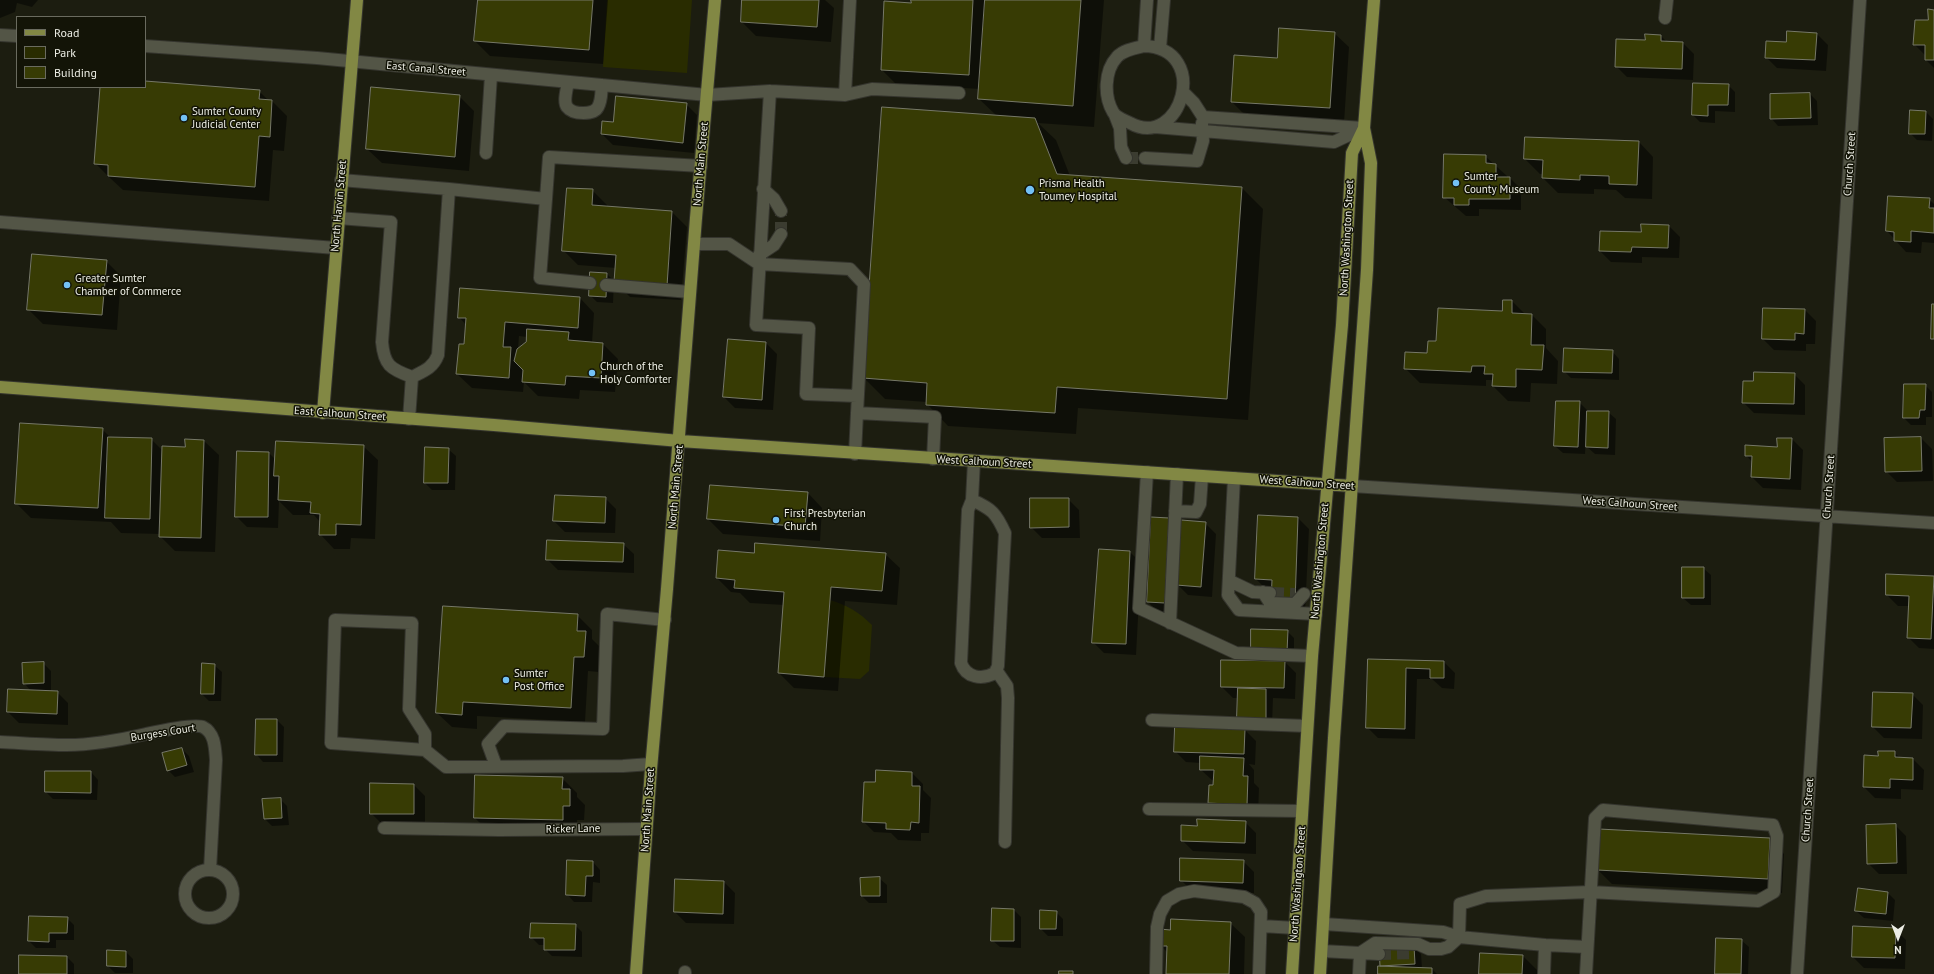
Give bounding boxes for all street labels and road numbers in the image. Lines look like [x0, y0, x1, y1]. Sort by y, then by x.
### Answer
street label: East Canal Street [386, 59, 466, 79]
street label: North Main Street [691, 121, 711, 207]
street label: Church Street [1841, 132, 1859, 196]
street label: North Harvin Street [328, 160, 350, 252]
street label: North Washington Street [1337, 180, 1357, 296]
street label: East Calhoun Street [294, 404, 386, 424]
street label: North Main Street [666, 444, 686, 530]
street label: West Calhoun Street [936, 453, 1032, 471]
street label: Church Street [1820, 455, 1838, 519]
street label: West Calhoun Street [1259, 473, 1355, 493]
street label: West Calhoun Street [1582, 494, 1678, 514]
street label: North Washington Street [1308, 503, 1332, 619]
street label: Burgess Court [130, 721, 196, 745]
street label: North Main Street [638, 768, 658, 852]
street label: Church Street [1799, 778, 1817, 842]
street label: Ricker Lane [546, 822, 600, 836]
street label: North Washington Street [1287, 826, 1309, 942]

